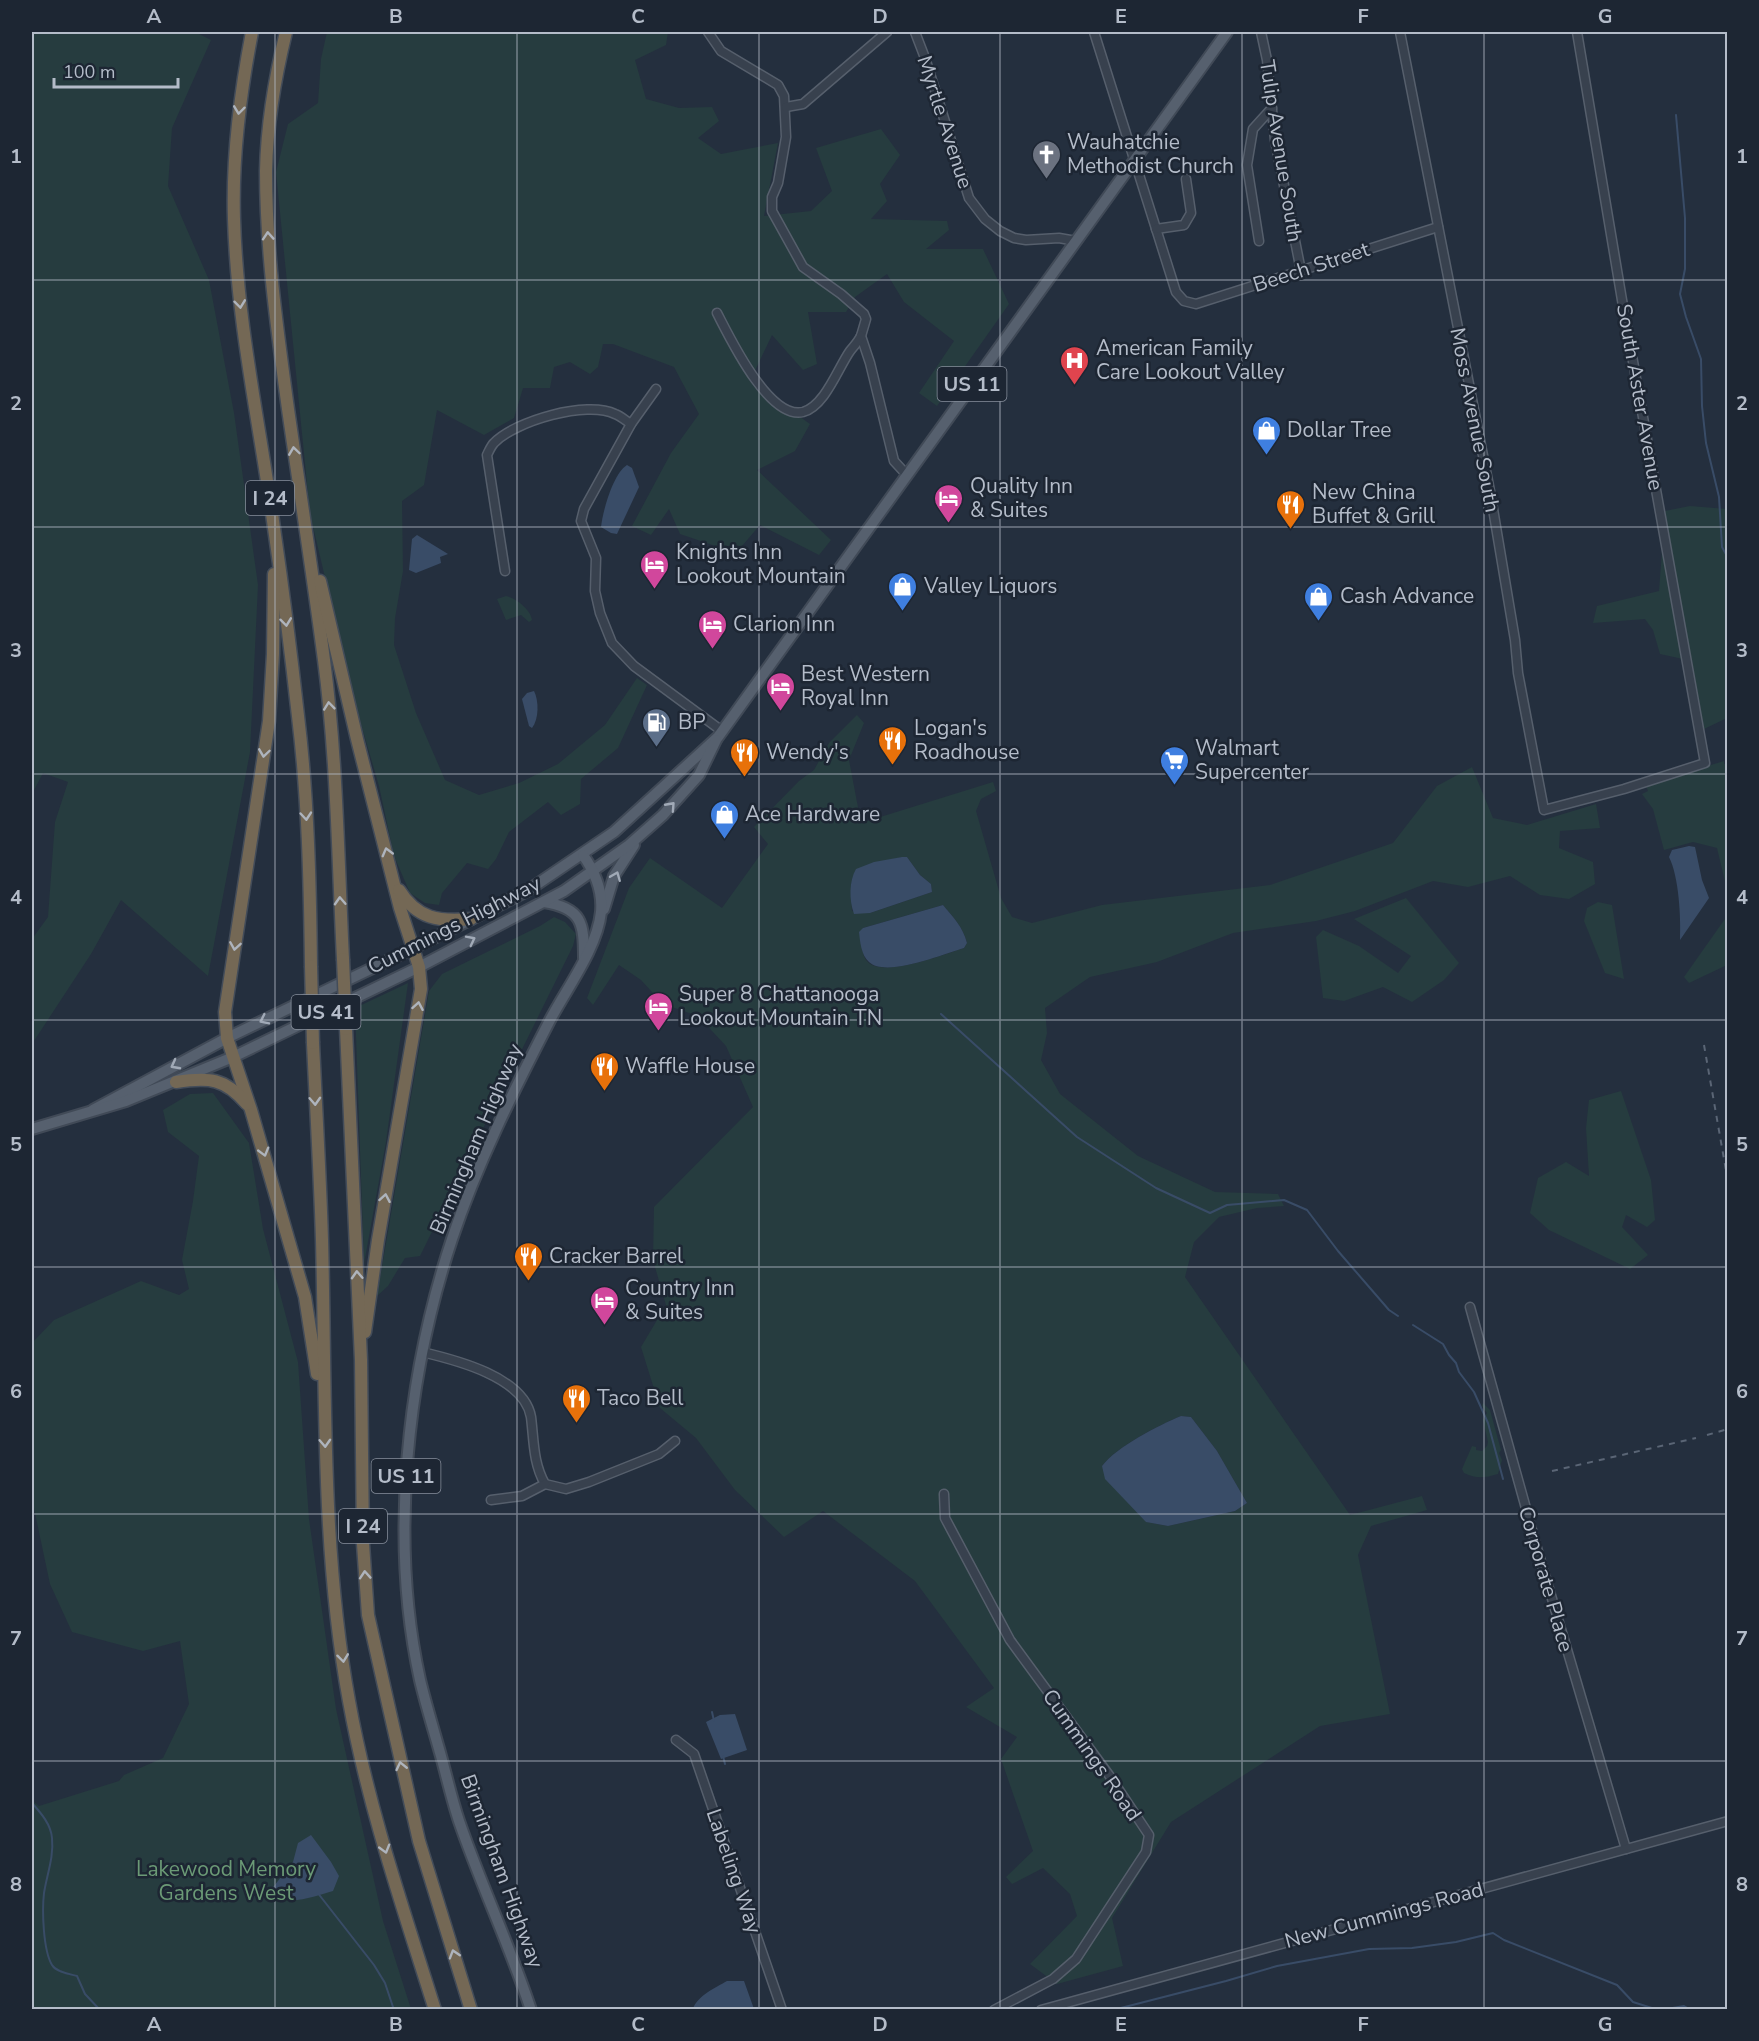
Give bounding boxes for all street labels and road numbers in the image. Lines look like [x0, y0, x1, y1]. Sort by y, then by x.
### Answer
street label: Myrtle Avenue [910, 52, 980, 192]
street label: Tulip Avenue South [1253, 58, 1309, 244]
street label: Beech Street [1249, 235, 1373, 299]
street label: South Aster Avenue [1610, 301, 1670, 493]
street label: Moss Avenue South [1443, 325, 1507, 515]
road number: US 11 [938, 367, 1006, 401]
road number: I 24 [246, 481, 294, 515]
street label: Cummings Highway [363, 869, 545, 981]
road number: US 41 [292, 995, 360, 1029]
street label: Birmingham Highway [423, 1039, 529, 1239]
road number: US 11 [372, 1459, 440, 1493]
street label: Corporate Place [1512, 1503, 1580, 1655]
road number: I 24 [339, 1509, 387, 1543]
street label: Cummings Road [1036, 1683, 1148, 1827]
street label: Birmingham Highway [454, 1770, 550, 1972]
street label: Labeling Way [700, 1805, 769, 1937]
street label: New Cummings Road [1281, 1875, 1487, 1955]

